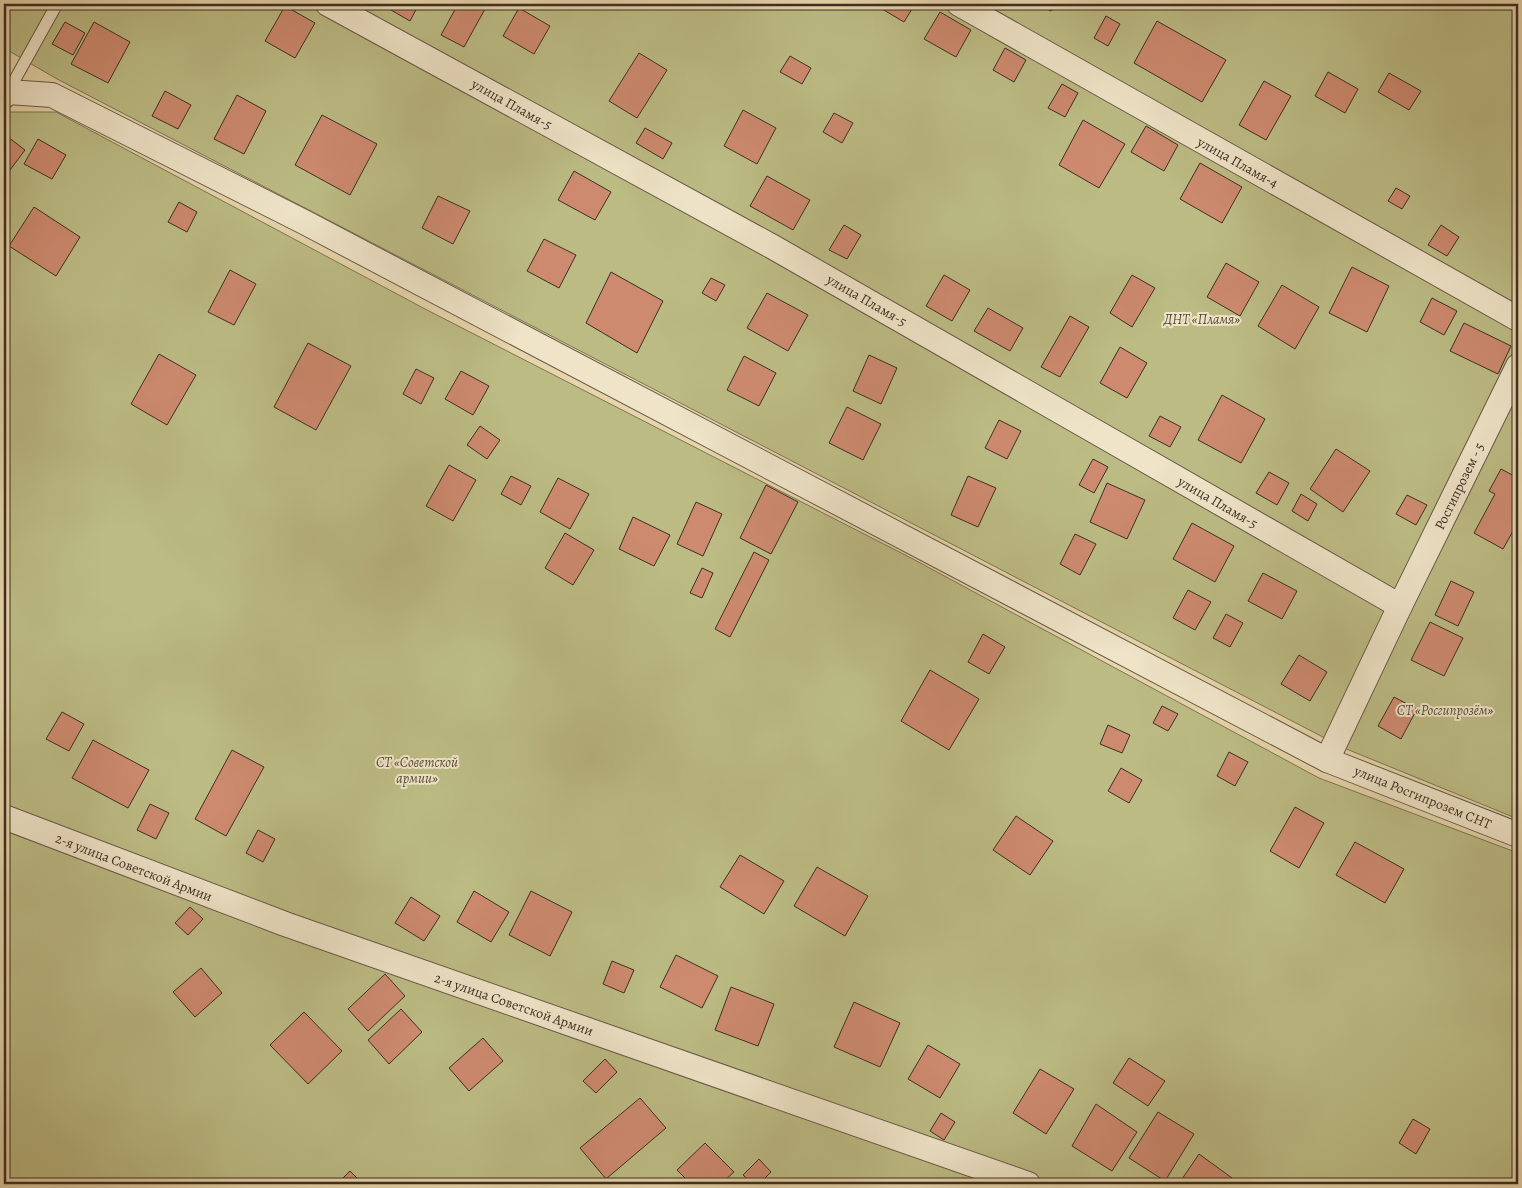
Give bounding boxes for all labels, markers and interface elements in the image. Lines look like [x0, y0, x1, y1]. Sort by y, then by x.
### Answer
street label: улица Пламя-5 [467, 74, 555, 134]
street label: улица Пламя-4 [1193, 132, 1282, 192]
street label: улица Пламя-5 [822, 269, 910, 331]
park label: ДНТ «Пламя» [1163, 310, 1240, 329]
street label: Росгипрозем - 5 [1430, 439, 1489, 533]
street label: улица Пламя-5 [1173, 471, 1261, 533]
park label: СТ «Росгипрозём» [1397, 701, 1493, 720]
park label: СТ «Советской армии» [376, 753, 458, 788]
street label: улица Росгипрозем СНТ [1350, 761, 1495, 834]
street label: 2-я улица Советской Армии [53, 829, 215, 906]
street label: 2-я улица Советской Армии [432, 968, 596, 1041]

